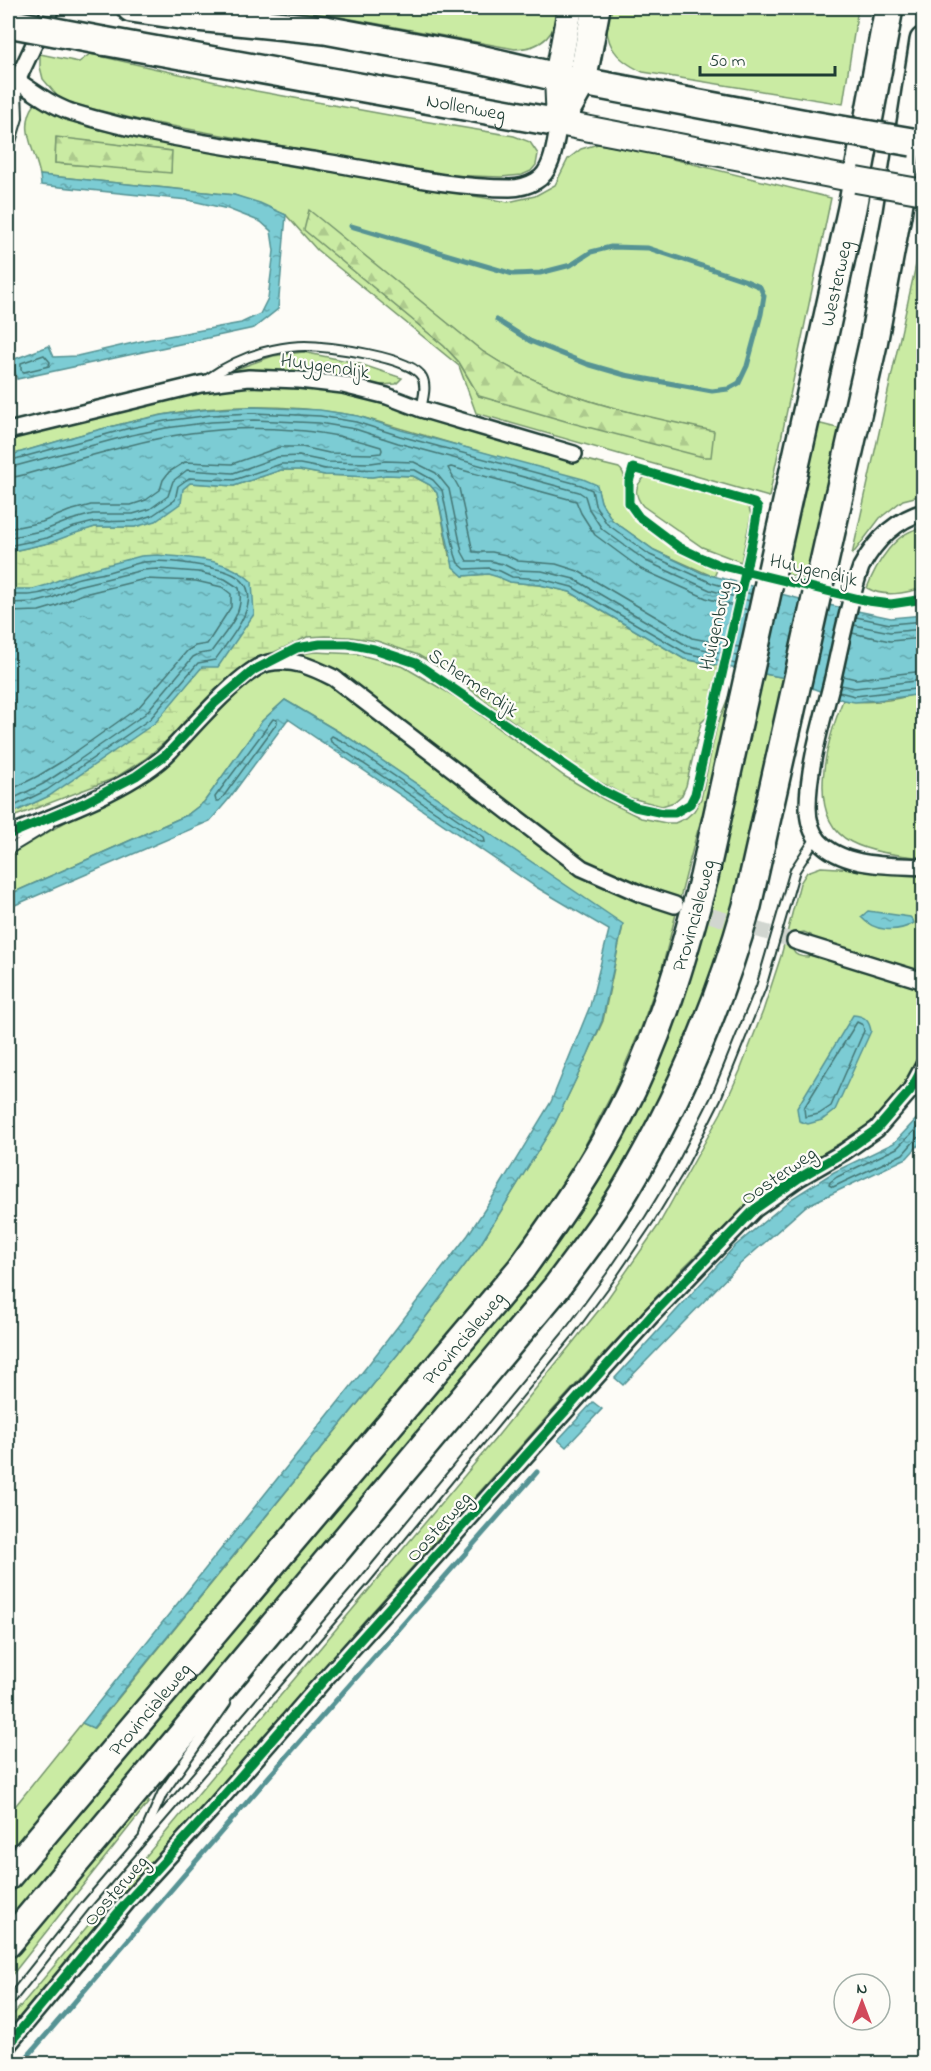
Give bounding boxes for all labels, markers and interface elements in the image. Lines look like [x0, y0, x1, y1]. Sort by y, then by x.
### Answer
scale bar [700, 39, 835, 77]
text: 50 m [709, 49, 746, 75]
street label: Nollenweg [424, 87, 508, 131]
street label: Westerweg [814, 238, 862, 330]
street label: Huygendijk [278, 347, 371, 389]
street label: Huygendijk [766, 547, 861, 597]
street label: Huigenbrug [693, 578, 743, 674]
street label: Schermerdijk [421, 642, 524, 726]
street label: Provincialeweg [666, 857, 725, 976]
street label: Oosterweg [736, 1140, 824, 1215]
street label: Provincialeweg [417, 1286, 514, 1392]
street label: Oosterweg [400, 1486, 480, 1570]
street label: Provincialeweg [103, 1657, 200, 1764]
street label: Oosterweg [78, 1849, 157, 1935]
north arrow [832, 1972, 892, 2032]
text: N [857, 1977, 868, 2001]

